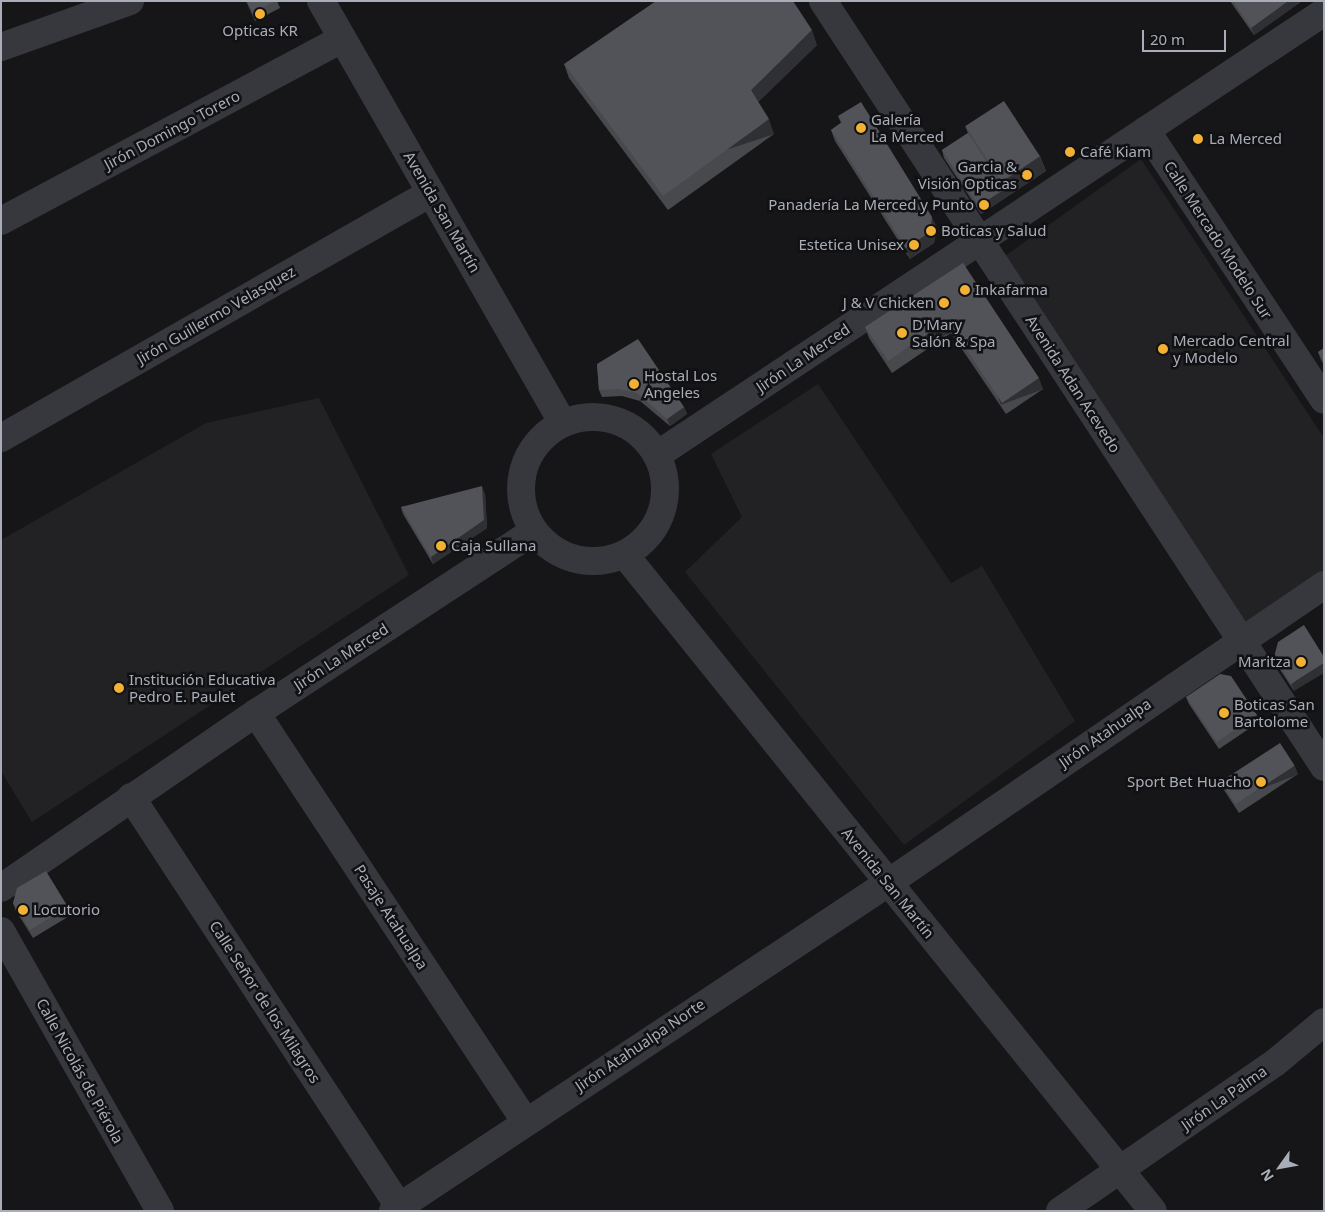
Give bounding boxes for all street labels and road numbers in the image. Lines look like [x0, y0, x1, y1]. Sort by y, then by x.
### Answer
street label: Jirón Domingo Torero [101, 87, 243, 173]
street label: Avenida San Martín [400, 148, 484, 276]
street label: Calle Mercado Modelo Sur [1160, 158, 1276, 322]
street label: Jirón Guillermo Velasquez [134, 262, 298, 368]
street label: Avenida Adan Acevedo [1022, 312, 1124, 456]
street label: Jirón La Merced [753, 320, 853, 396]
street label: Jirón La Merced [290, 620, 392, 694]
street label: Jirón Atahualpa [1056, 695, 1154, 771]
street label: Avenida San Martín [838, 824, 938, 942]
street label: Pasaje Atahualpa [350, 861, 432, 973]
street label: Calle Señor de los Milagros [206, 917, 324, 1087]
street label: Calle Nicolás de Piérola [33, 995, 127, 1147]
street label: Jirón Atahualpa Norte [572, 995, 708, 1095]
street label: Jirón La Palma [1178, 1062, 1270, 1134]

